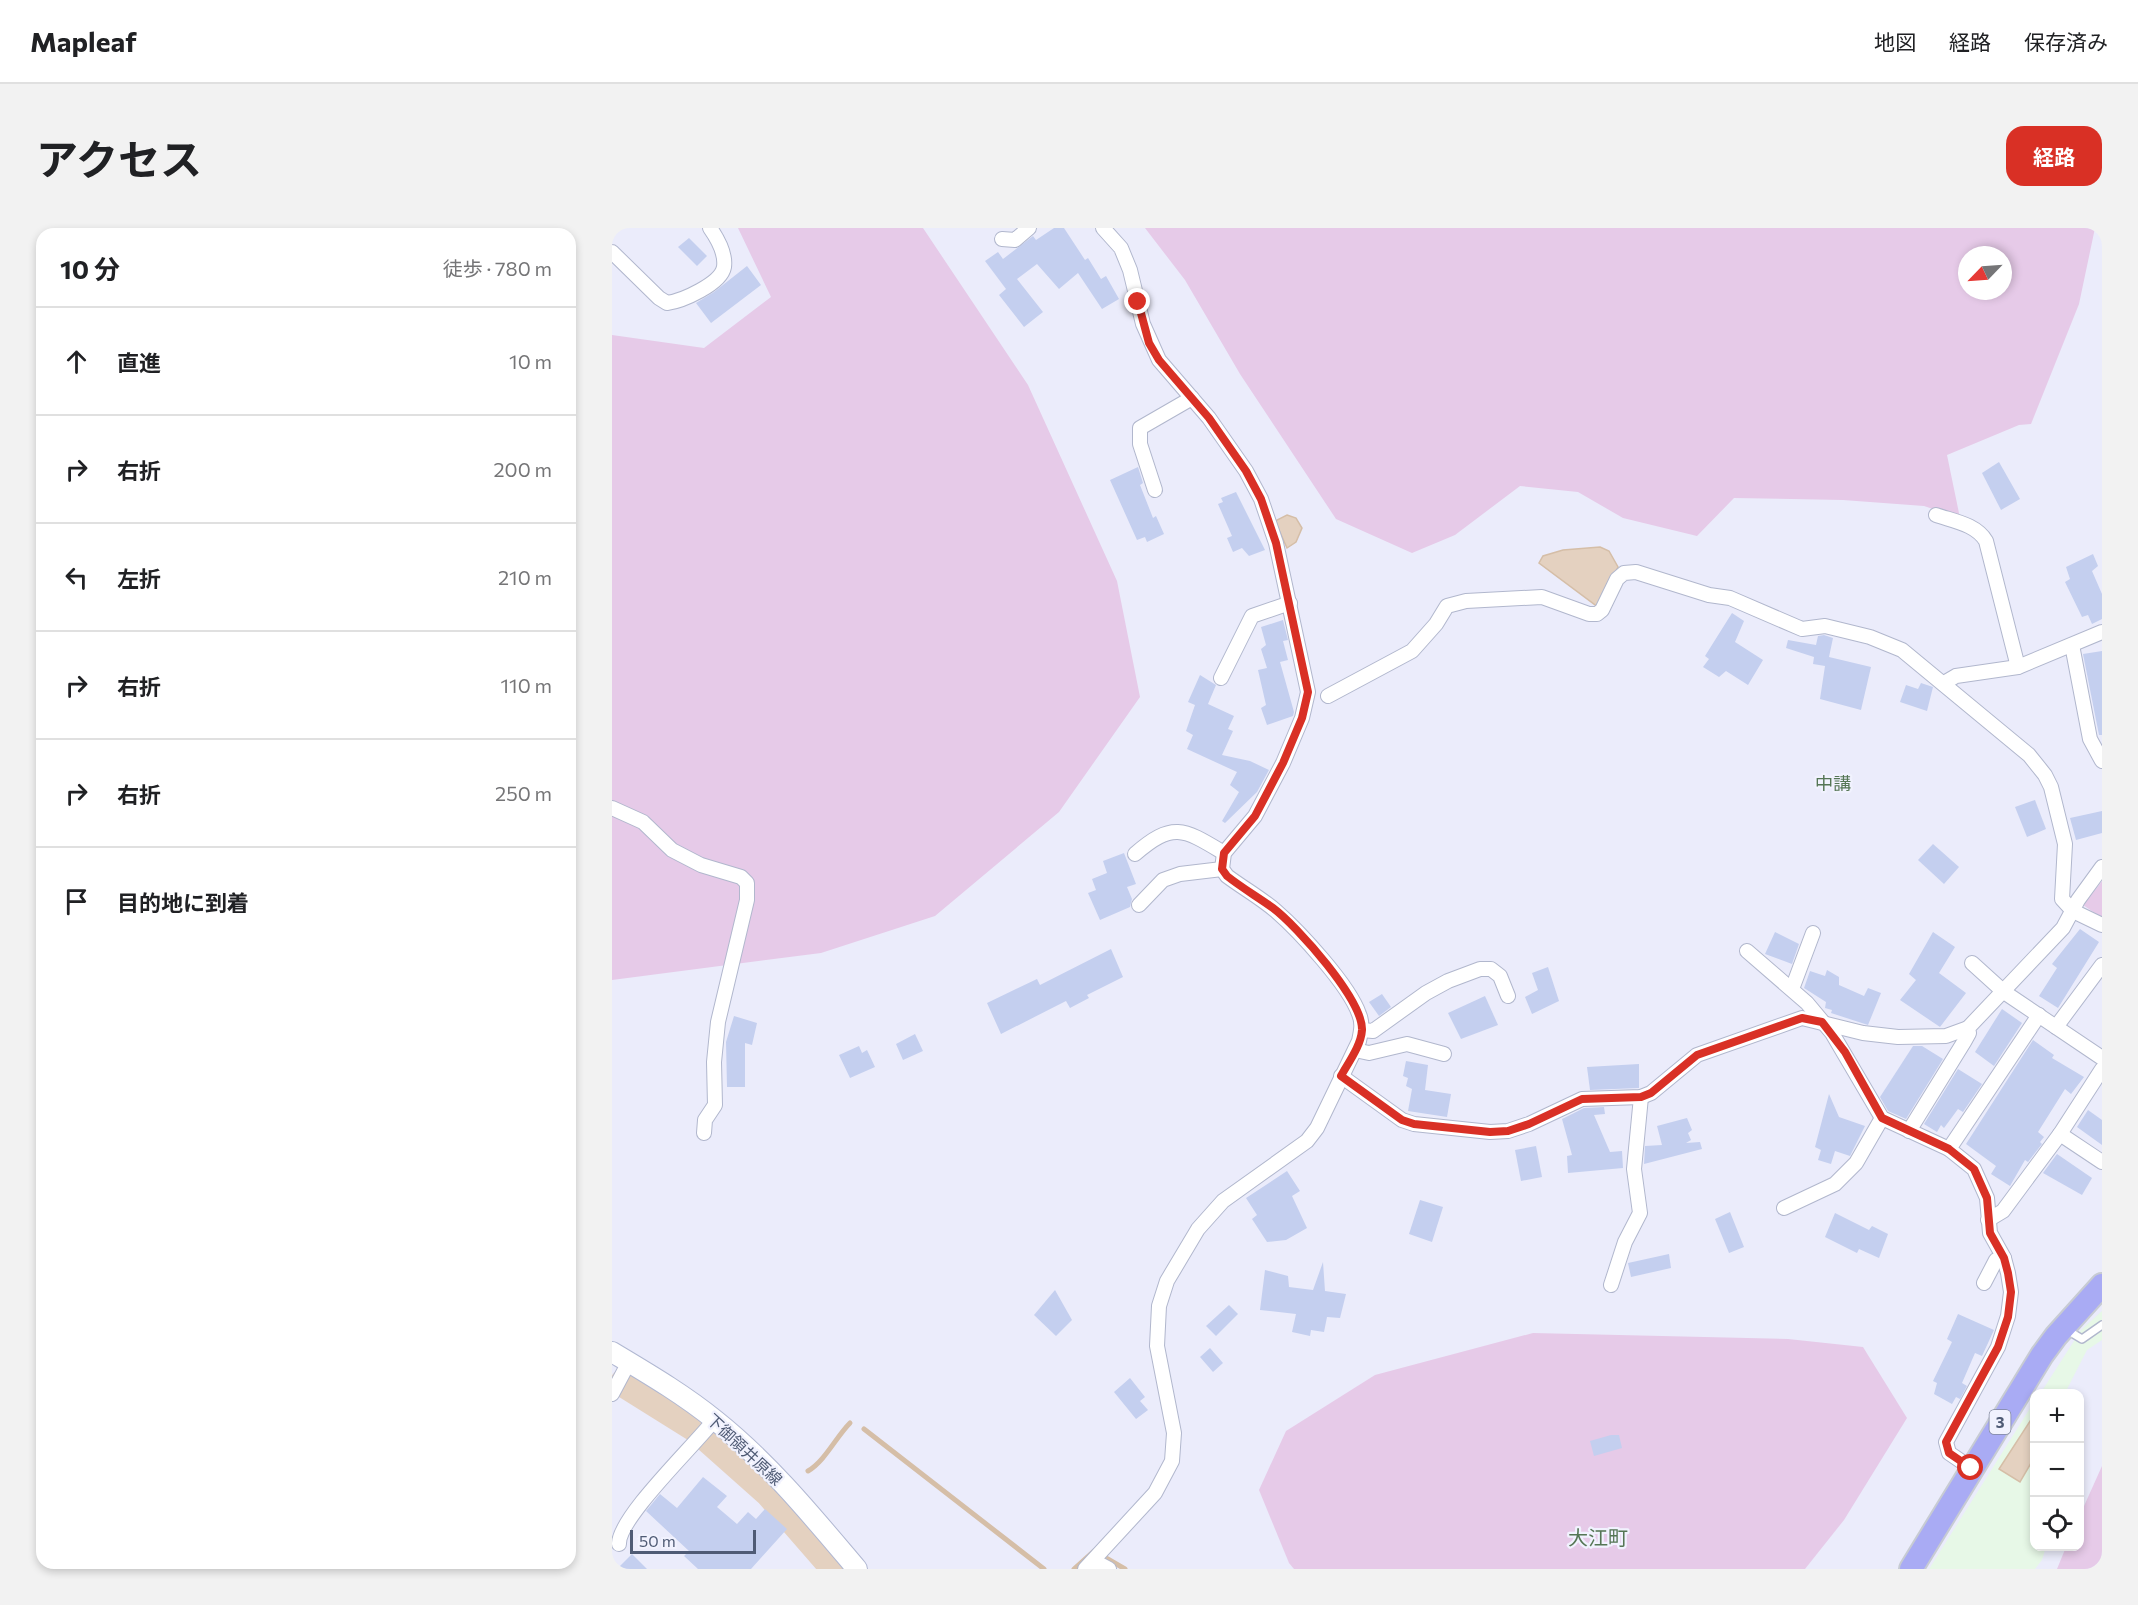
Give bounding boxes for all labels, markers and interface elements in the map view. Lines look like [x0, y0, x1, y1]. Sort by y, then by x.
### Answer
text: Mapleaf [30, 24, 137, 58]
text: 地図 [1874, 29, 1916, 54]
text: 経路 [1949, 29, 1991, 54]
text: 保存済み [2024, 29, 2108, 54]
button: 経路 [2006, 126, 2102, 186]
text: アクセス [36, 132, 202, 184]
north arrow [1958, 246, 2012, 300]
text: 10 分 [60, 253, 120, 284]
text: 徒歩 · 780 m [443, 256, 552, 280]
route end [1124, 288, 1150, 314]
icon: ahead [60, 345, 93, 378]
text: 直進 [117, 349, 161, 376]
text: 10 m [509, 349, 552, 373]
icon: right [60, 453, 93, 486]
text: 右折 [117, 457, 161, 484]
text: 200 m [494, 457, 552, 481]
icon: left [60, 561, 93, 594]
text: 左折 [117, 565, 161, 592]
text: 210 m [498, 565, 552, 589]
icon: right [60, 669, 93, 702]
text: 右折 [117, 673, 161, 700]
text: 110 m [501, 673, 552, 697]
district label: 中講 [1815, 772, 1851, 794]
icon: right [60, 777, 93, 810]
text: 右折 [117, 781, 161, 808]
text: 250 m [495, 781, 552, 805]
icon: arrive [60, 885, 93, 918]
text: 目的地に到着 [117, 889, 249, 916]
map controls [2030, 1389, 2084, 1551]
button: + [2030, 1389, 2084, 1443]
street label: 下御領井原線 [703, 1409, 787, 1489]
road number: 3 [1990, 1410, 2010, 1434]
button: − [2030, 1443, 2084, 1497]
route start [1957, 1454, 1983, 1480]
button: locate [2030, 1497, 2084, 1551]
district label: 大江町 [1568, 1525, 1628, 1549]
scale bar [630, 1527, 756, 1554]
text: 50 m [639, 1531, 676, 1550]

